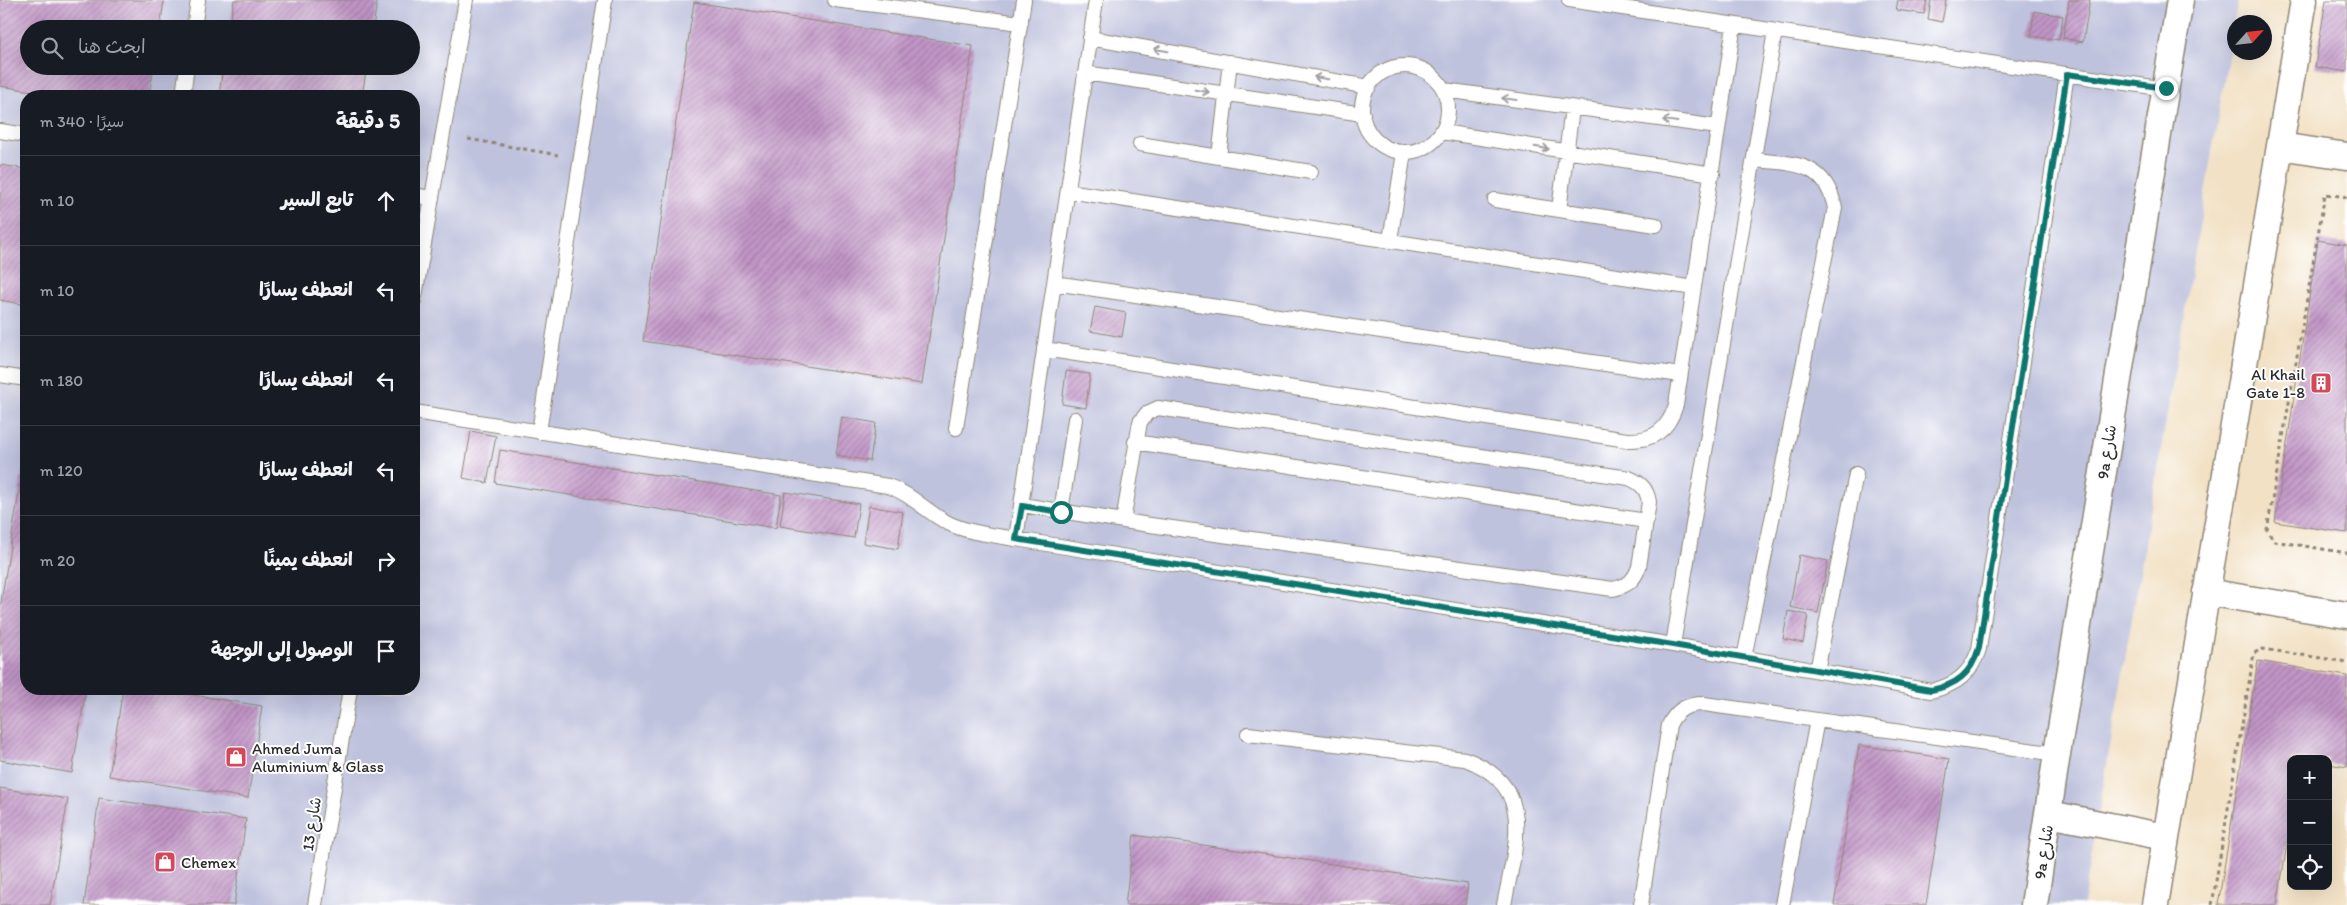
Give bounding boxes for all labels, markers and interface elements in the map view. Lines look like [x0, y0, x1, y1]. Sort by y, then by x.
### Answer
north arrow [2227, 15, 2272, 60]
search box [20, 20, 420, 75]
icon: search [38, 34, 66, 62]
text: ابحث هنا [78, 35, 146, 58]
one-way arrow [1153, 44, 1169, 54]
one-way arrow [1313, 73, 1329, 83]
route end [2155, 77, 2178, 100]
one-way arrow [1194, 86, 1210, 96]
one-way arrow [1501, 94, 1517, 104]
text: 5 دقيقة [336, 108, 400, 133]
text: سيرًا · 340 m [40, 112, 124, 131]
one-way arrow [1662, 116, 1678, 126]
one-way arrow [1534, 143, 1550, 153]
icon: ahead [372, 187, 400, 215]
text: تابع السير [281, 188, 353, 211]
text: 10 m [40, 191, 74, 210]
icon: left [372, 277, 400, 305]
text: انعطف يسارًا [259, 278, 353, 301]
text: 10 m [40, 281, 74, 300]
place label: Al Khail Gate 1-8 [2246, 365, 2305, 402]
icon: left [372, 367, 400, 395]
text: انعطف يسارًا [259, 368, 353, 391]
text: 180 m [40, 371, 83, 390]
building icon: Al Khail Gate 1-8 [2309, 371, 2333, 395]
street label: 9a شارع [2093, 423, 2122, 481]
icon: left [372, 457, 400, 485]
text: انعطف يسارًا [259, 458, 353, 481]
text: 120 m [40, 461, 83, 480]
route start [1050, 501, 1073, 524]
icon: right [372, 547, 400, 575]
text: انعطف يمينًا [264, 548, 353, 571]
text: 20 m [40, 551, 75, 570]
icon: arrive [372, 637, 400, 665]
text: الوصول إلى الوجهة [211, 638, 353, 661]
place label: Ahmed Juma Aluminium & Glass [252, 739, 384, 776]
shop icon: Ahmed Juma Aluminium & Glass [224, 745, 248, 769]
map controls [2287, 755, 2332, 890]
button: + [2287, 755, 2332, 800]
street label: شارع 13 [298, 796, 327, 853]
button: − [2287, 800, 2332, 845]
street label: 9a شارع [2030, 823, 2059, 881]
button: locate [2287, 845, 2332, 890]
shop icon: Chemex [153, 850, 177, 874]
place label: Chemex [181, 853, 236, 872]

